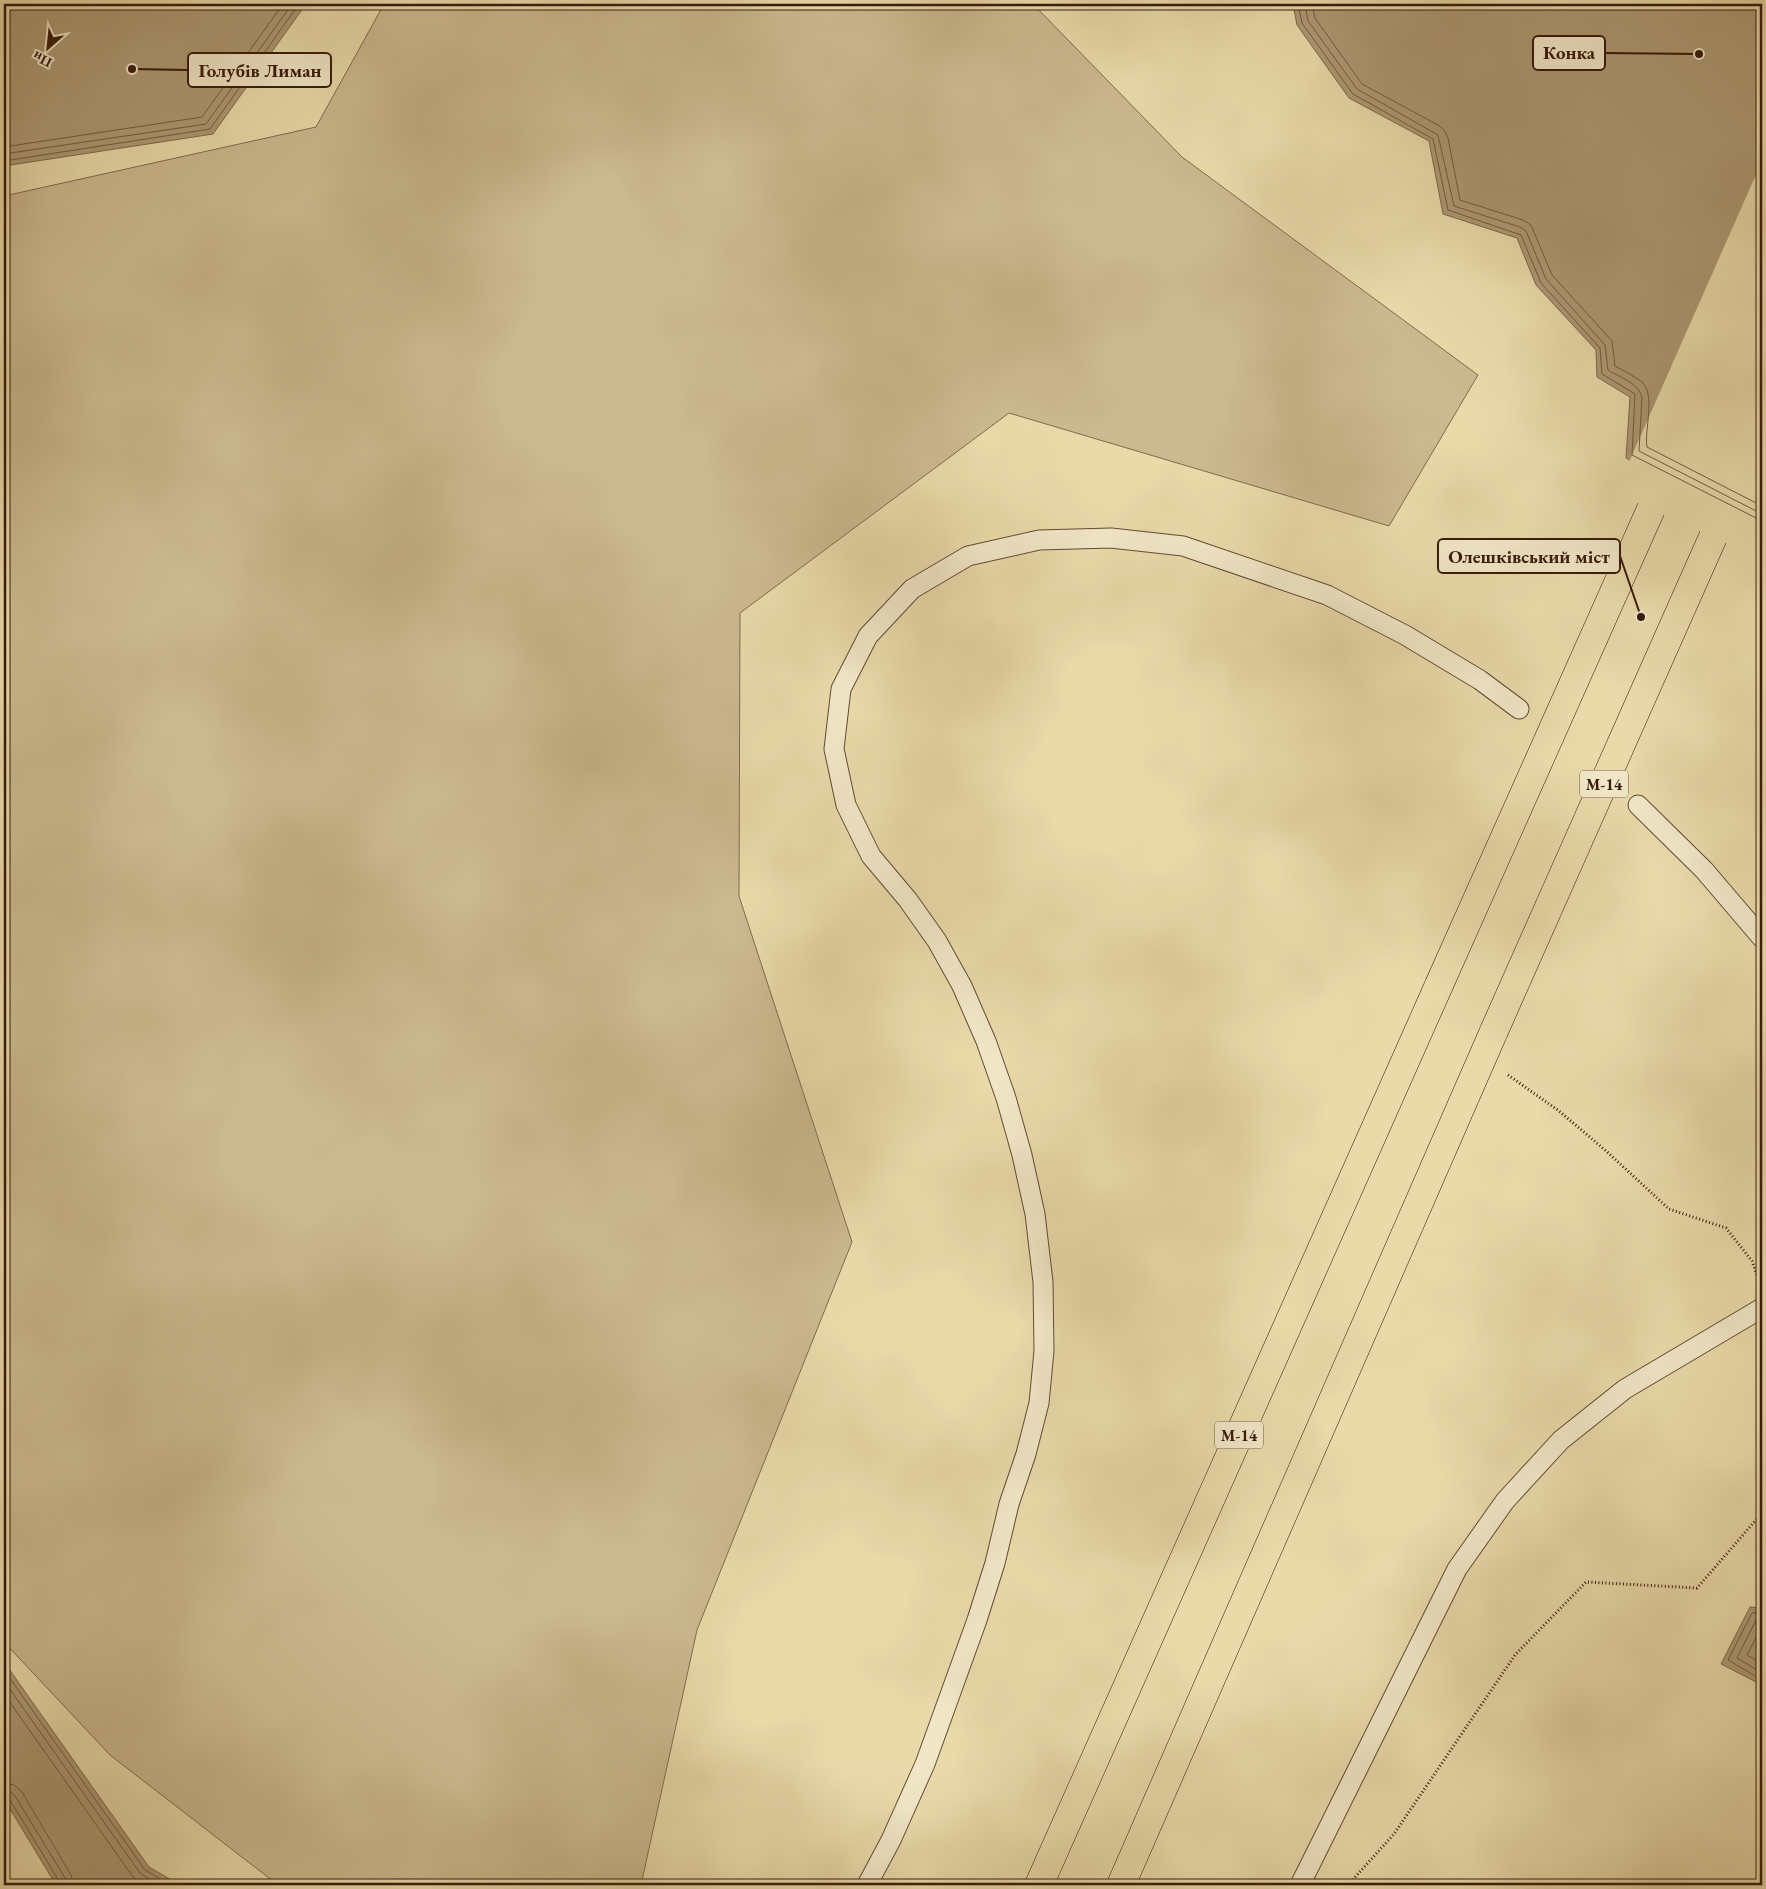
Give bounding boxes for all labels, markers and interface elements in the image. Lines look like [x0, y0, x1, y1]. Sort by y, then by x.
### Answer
north arrow [22, 22, 72, 72]
callout: Конка [1533, 36, 1605, 70]
text: Конка [1543, 40, 1596, 65]
text: Пн [29, 47, 55, 72]
callout: Голубів Лиман [188, 53, 331, 87]
text: Голубів Лиман [198, 58, 322, 83]
callout: Олешківський міст [1438, 539, 1620, 573]
text: Олешківський міст [1448, 544, 1610, 569]
road number: М-14 [1580, 771, 1628, 798]
road number: М-14 [1215, 1422, 1263, 1448]

